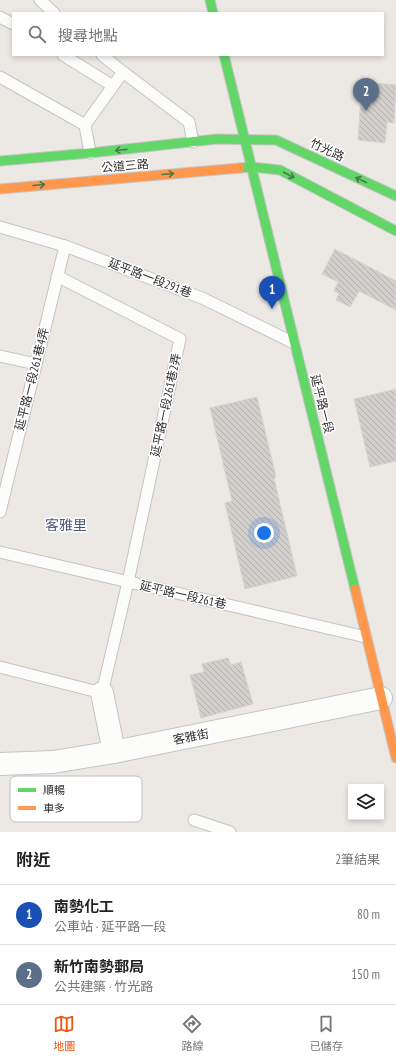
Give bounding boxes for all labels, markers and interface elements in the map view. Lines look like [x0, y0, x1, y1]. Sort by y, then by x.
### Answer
search box [12, 12, 384, 56]
icon: search [26, 23, 48, 45]
text: 搜尋地點 [58, 26, 118, 45]
pin: 2 [353, 78, 379, 111]
street label: 竹光路 [308, 135, 347, 164]
one-way arrow [115, 146, 128, 154]
street label: 公道三路 [100, 156, 150, 175]
one-way arrow [161, 170, 174, 178]
one-way arrow [283, 171, 295, 179]
one-way arrow [355, 176, 367, 183]
one-way arrow [32, 182, 45, 189]
street label: 延平路一段291巷 [106, 255, 194, 300]
pin: 1 [259, 276, 285, 309]
street label: 延平路一段261巷4弄 [11, 326, 52, 432]
street label: 延平路一段261巷2弄 [147, 352, 184, 458]
street label: 延平路一段 [308, 373, 337, 435]
district label: 客雅里 [45, 516, 87, 534]
your location [254, 523, 274, 543]
street label: 延平路一段261巷 [138, 577, 228, 612]
street label: 客雅街 [172, 726, 210, 747]
legend [10, 776, 142, 822]
text: 順暢 [43, 783, 65, 797]
map controls [348, 784, 384, 820]
button: layers [348, 784, 384, 820]
text: 車多 [43, 801, 65, 815]
text: 附近 [16, 849, 50, 871]
text: 2筆結果 [335, 851, 380, 868]
text: 南勢化工 [54, 897, 114, 916]
text: 1 [26, 906, 32, 923]
text: 80 m [357, 906, 380, 923]
text: 公車站 · 延平路一段 [54, 918, 166, 935]
text: 新竹南勢郵局 [54, 957, 144, 976]
text: 2 [26, 966, 32, 983]
text: 150 m [351, 966, 380, 983]
text: 公共建築 · 竹光路 [54, 978, 153, 995]
tab: 地圖 [53, 1013, 75, 1053]
tab: 路線 [181, 1013, 203, 1053]
tab: 已儲存 [310, 1013, 343, 1053]

